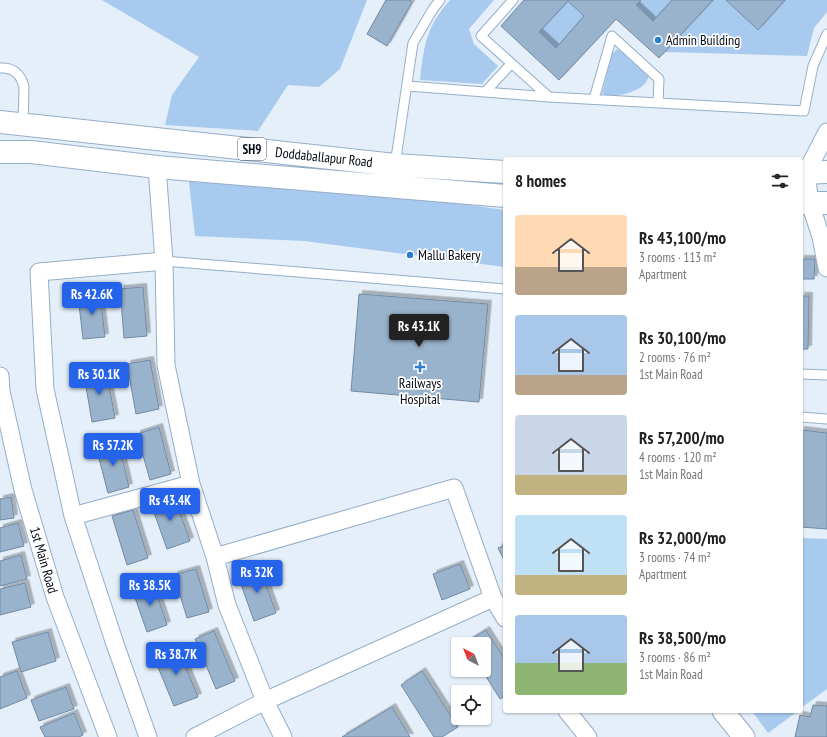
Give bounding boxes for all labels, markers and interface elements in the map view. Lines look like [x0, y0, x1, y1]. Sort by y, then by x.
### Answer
place label: Admin Building [666, 31, 740, 49]
marker: Admin Building [653, 35, 663, 45]
road number: SH9 [238, 138, 266, 160]
street label: Doddaballapur Road [274, 143, 374, 171]
text: 8 homes [515, 170, 566, 192]
icon: filters [769, 170, 791, 192]
text: Rs 43,100/mo [639, 227, 726, 249]
icon: home [547, 231, 595, 279]
place label: Mallu Bakery [418, 246, 481, 264]
text: 3 rooms · 113 m² [639, 249, 717, 266]
marker: Mallu Bakery [405, 250, 415, 260]
text: Apartment [639, 266, 687, 283]
pin: Rs 42.6K [51, 282, 133, 316]
text: Rs 42.6K [71, 286, 113, 303]
pin: Rs 43.1K [378, 314, 460, 348]
text: Rs 43.1K [398, 318, 440, 335]
text: Rs 30,100/mo [639, 327, 726, 349]
icon: home [547, 331, 595, 379]
text: 2 rooms · 76 m² [639, 349, 711, 366]
marker: Railways Hospital [414, 361, 426, 373]
pin: Rs 30.1K [58, 362, 140, 396]
text: Rs 30.1K [78, 366, 120, 383]
text: 1st Main Road [639, 366, 703, 383]
place label: Railways Hospital [399, 374, 442, 408]
text: Rs 57,200/mo [639, 427, 724, 449]
icon: home [547, 431, 595, 479]
pin: Rs 57.2K [72, 433, 154, 467]
text: Rs 57.2K [93, 437, 133, 454]
text: 4 rooms · 120 m² [639, 449, 717, 466]
text: 1st Main Road [639, 466, 703, 483]
pin: Rs 43.4K [129, 488, 211, 522]
text: Rs 43.4K [149, 492, 191, 509]
street label: 1st Main Road [26, 525, 62, 595]
text: Rs 32,000/mo [639, 527, 726, 549]
icon: home [547, 531, 595, 579]
text: 3 rooms · 74 m² [639, 549, 711, 566]
pin: Rs 32K [224, 560, 290, 594]
text: Rs 32K [241, 564, 273, 581]
text: Apartment [639, 566, 687, 583]
pin: Rs 38.5K [109, 573, 191, 607]
text: Rs 38.5K [129, 577, 171, 594]
text: Rs 38,500/mo [639, 627, 726, 649]
icon: home [547, 631, 595, 679]
north arrow [451, 637, 491, 677]
map controls [451, 637, 491, 725]
pin: Rs 38.7K [135, 642, 217, 676]
text: Rs 38.7K [155, 646, 197, 663]
text: 3 rooms · 86 m² [639, 649, 711, 666]
text: 1st Main Road [639, 666, 703, 683]
button: locate [451, 685, 491, 725]

